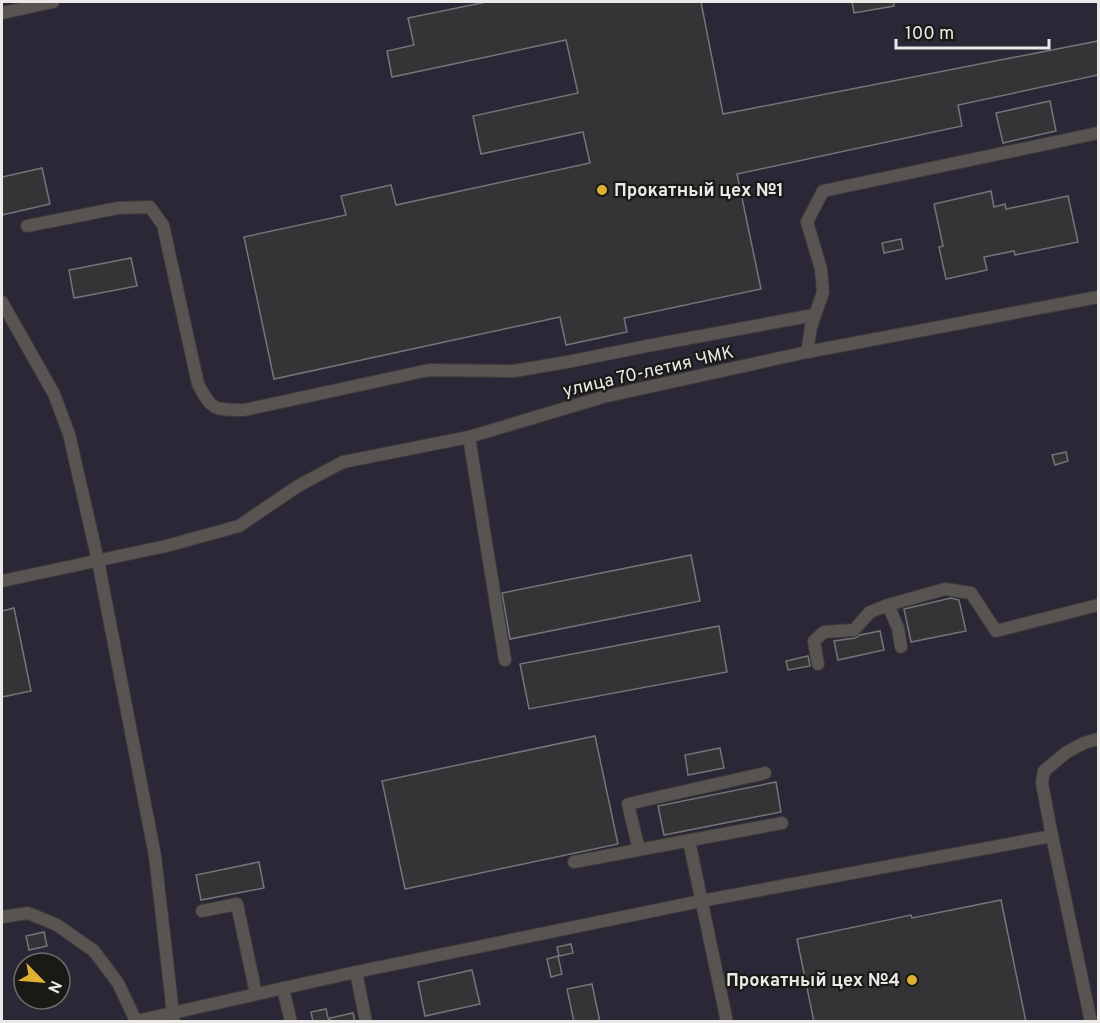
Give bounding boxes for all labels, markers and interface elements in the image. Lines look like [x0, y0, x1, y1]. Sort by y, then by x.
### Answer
scale bar [896, 12, 1049, 50]
text: 100 m [905, 23, 954, 46]
place label: Прокатный цех №1 [614, 180, 784, 203]
marker: Прокатный цех №1 [595, 183, 609, 197]
street label: улица 70-летия ЧМК [561, 342, 736, 403]
north arrow [12, 951, 72, 1011]
place label: Прокатный цех №4 [726, 970, 900, 993]
marker: Прокатный цех №4 [905, 973, 919, 987]
text: N [42, 977, 65, 996]

